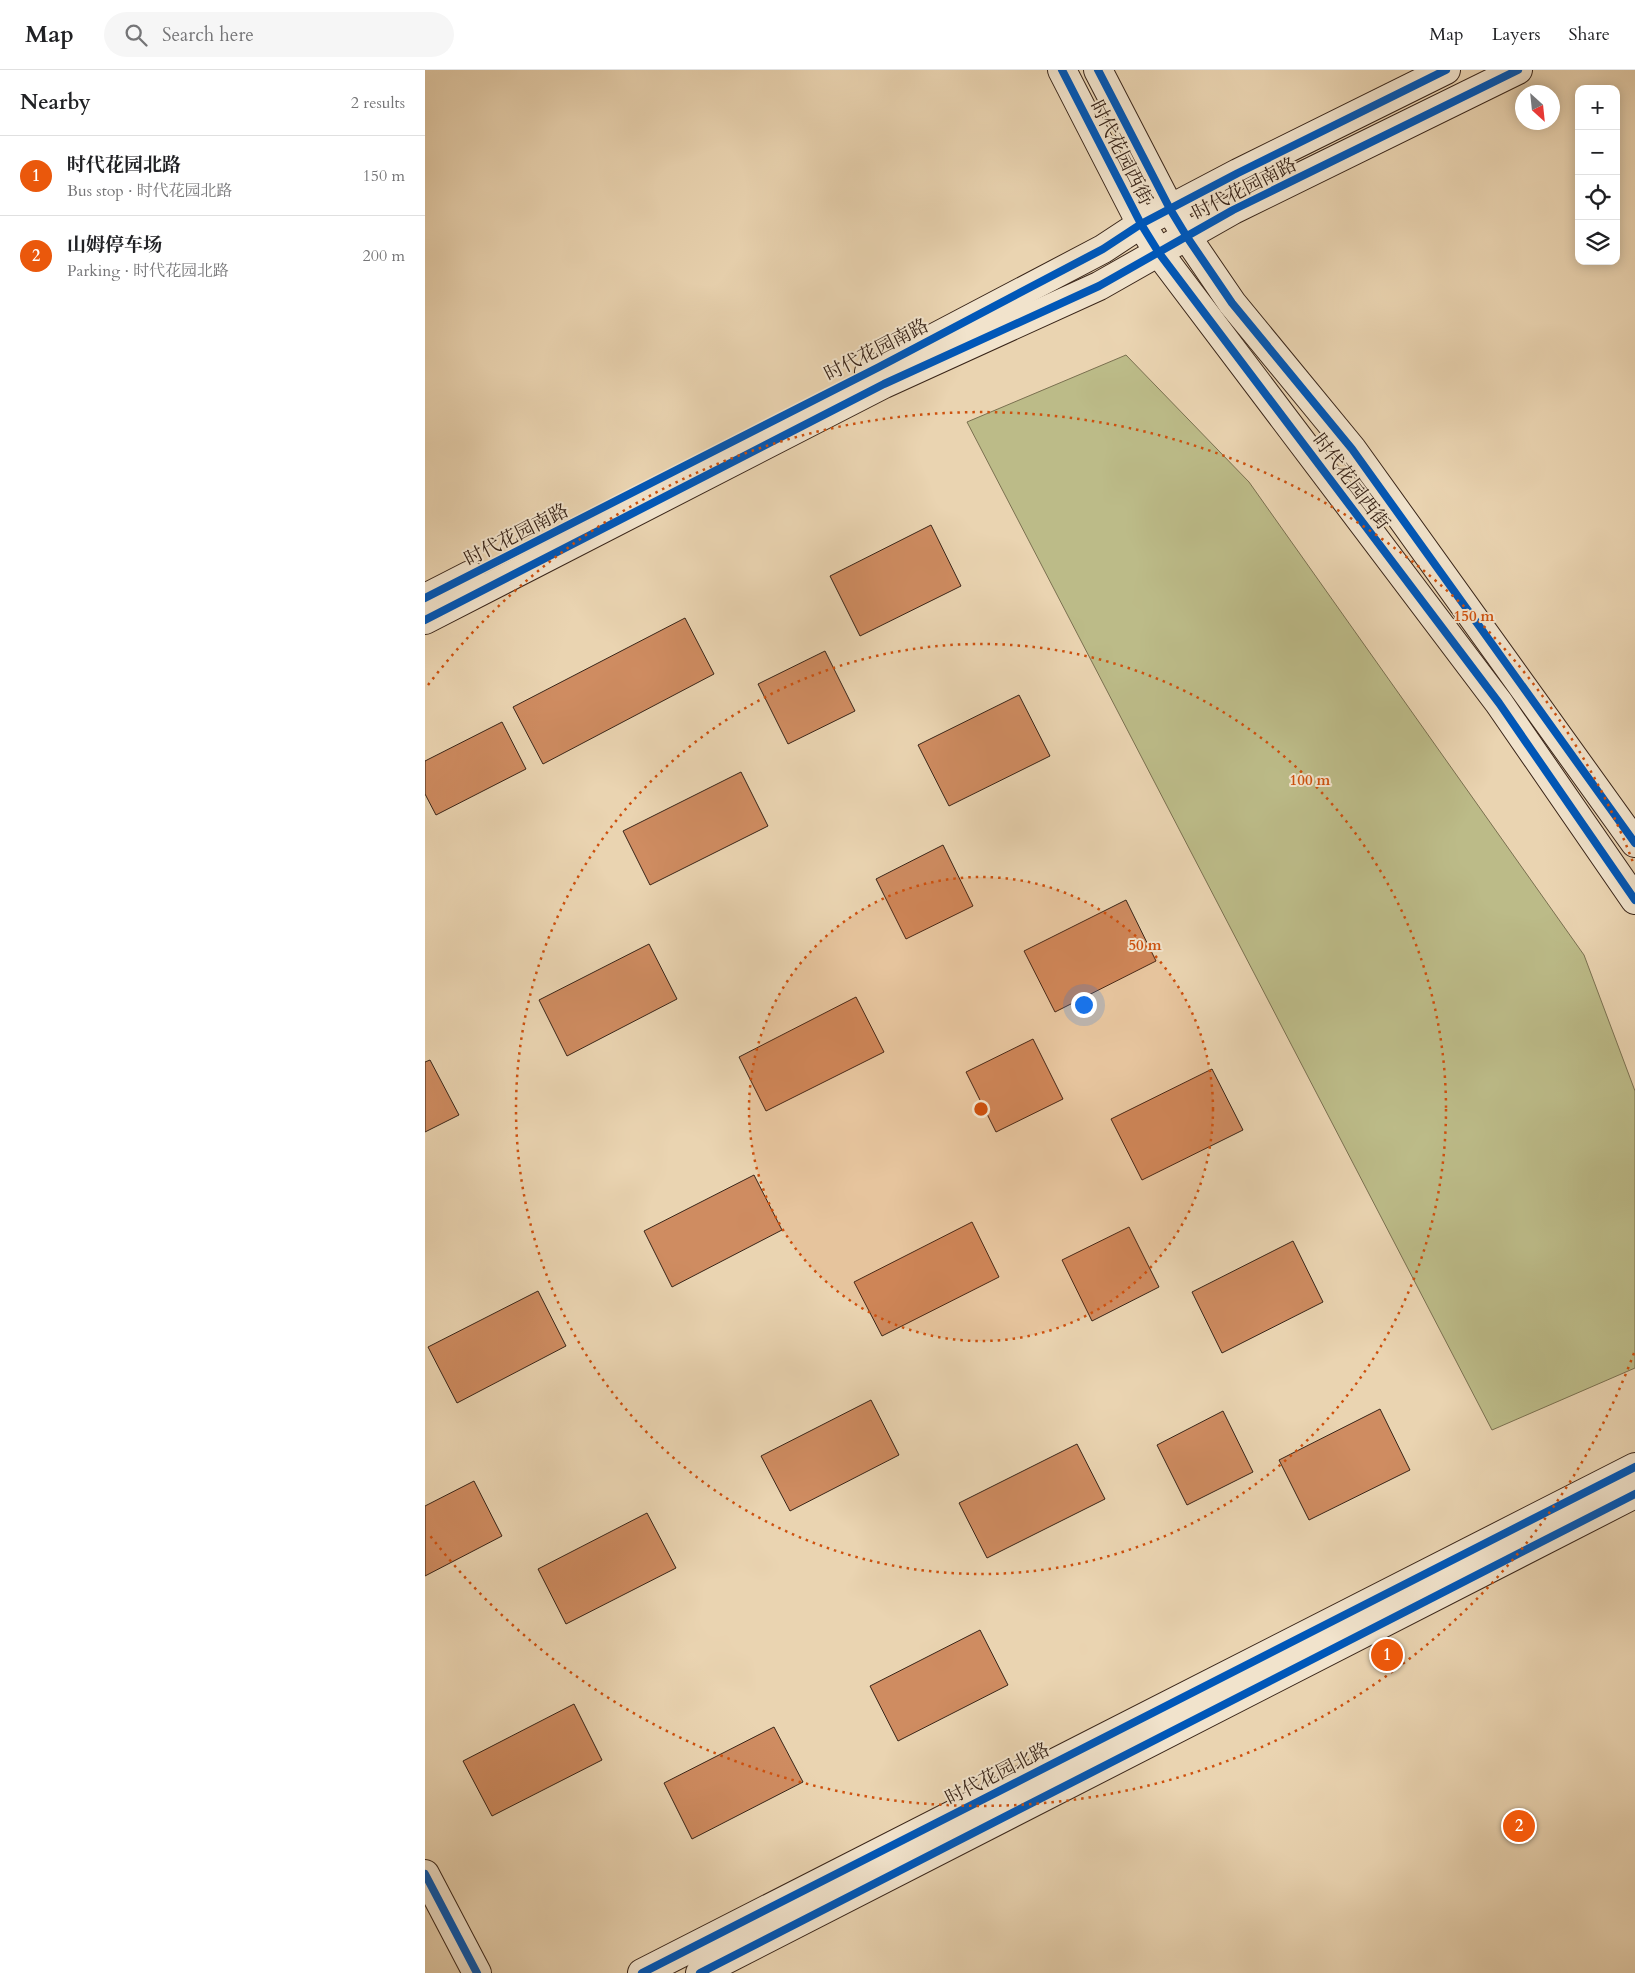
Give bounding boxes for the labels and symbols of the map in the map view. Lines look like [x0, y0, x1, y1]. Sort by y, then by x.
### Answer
north arrow [1515, 85, 1560, 130]
street label: 时代花园西街 [1084, 96, 1159, 209]
street label: 时代花园南路 [1188, 151, 1301, 226]
street label: 时代花园南路 [820, 312, 933, 387]
street label: 时代花园西街 [1307, 428, 1396, 535]
street label: 时代花园南路 [460, 497, 573, 572]
text: 150 m [1454, 606, 1495, 626]
text: 100 m [1290, 770, 1331, 790]
text: 50 m [1128, 935, 1162, 955]
your location [1071, 992, 1097, 1018]
centre of rings [972, 1100, 990, 1118]
pin: 1 [1371, 1636, 1403, 1674]
street label: 时代花园北路 [941, 1736, 1054, 1811]
pin: 2 [1503, 1807, 1535, 1845]

